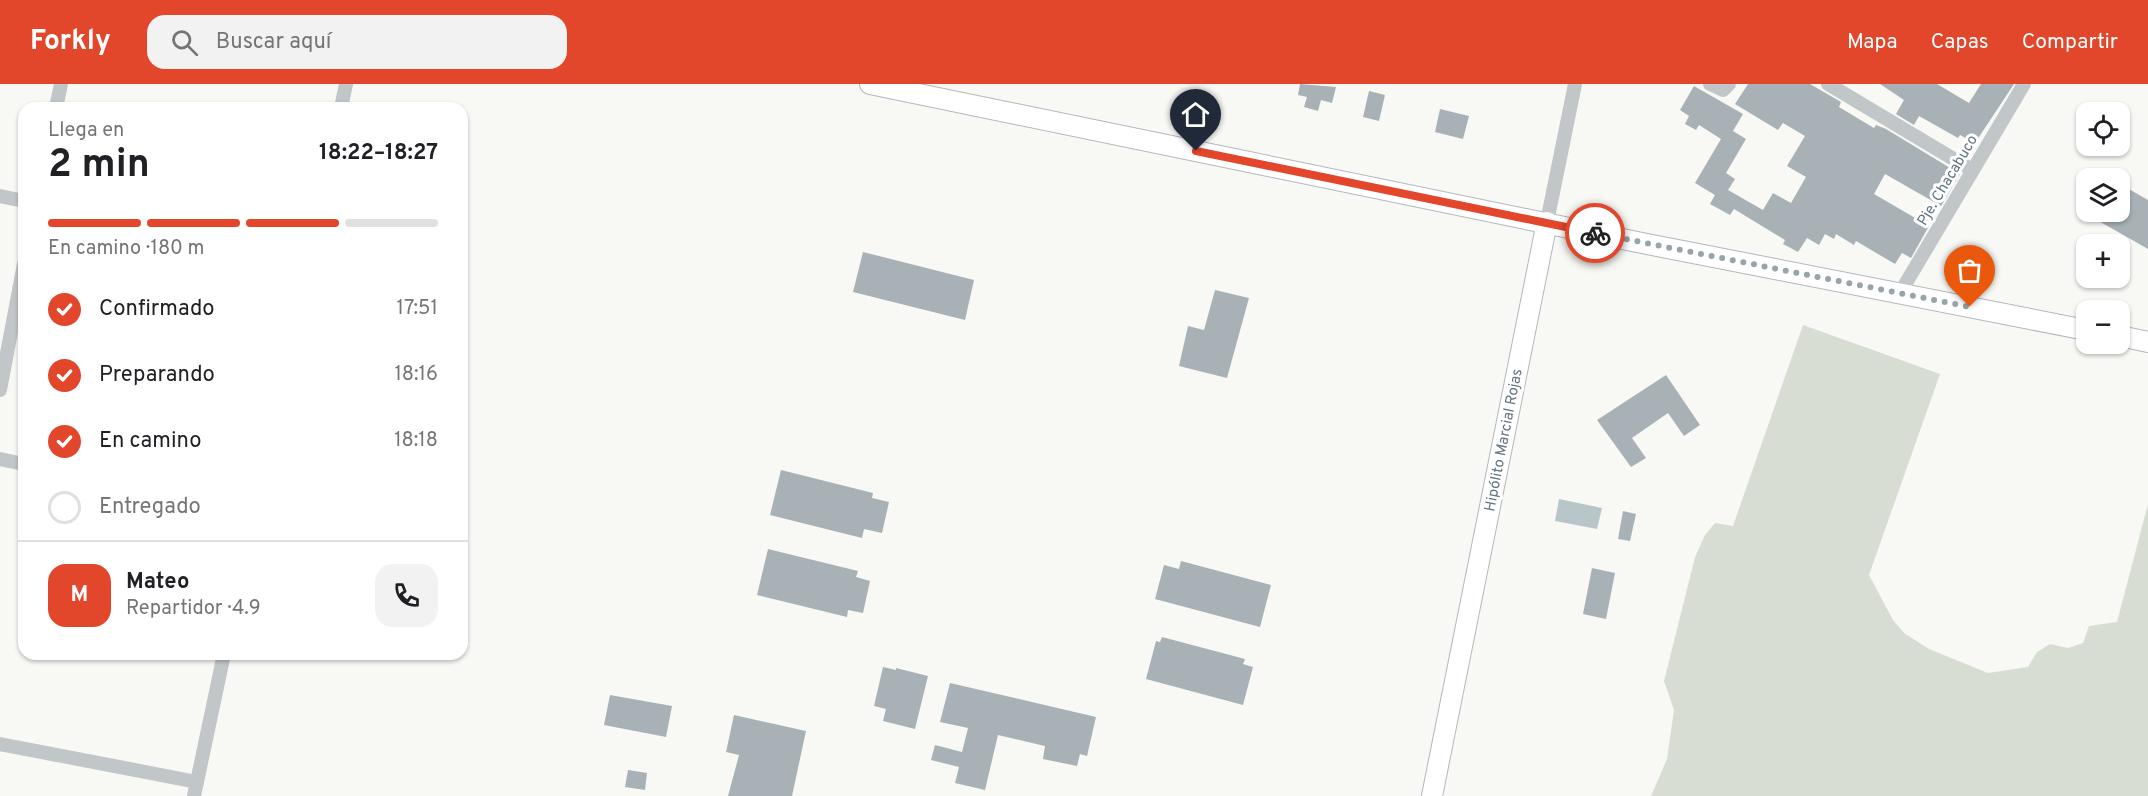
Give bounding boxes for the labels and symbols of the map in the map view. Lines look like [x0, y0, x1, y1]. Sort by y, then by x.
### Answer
pin [1170, 89, 1221, 151]
street label: Pje. Chacabuco [1914, 132, 1983, 230]
courier [1565, 203, 1625, 263]
pin [1944, 245, 1995, 307]
street label: Hipólito Marcial Rojas [1481, 367, 1528, 513]

